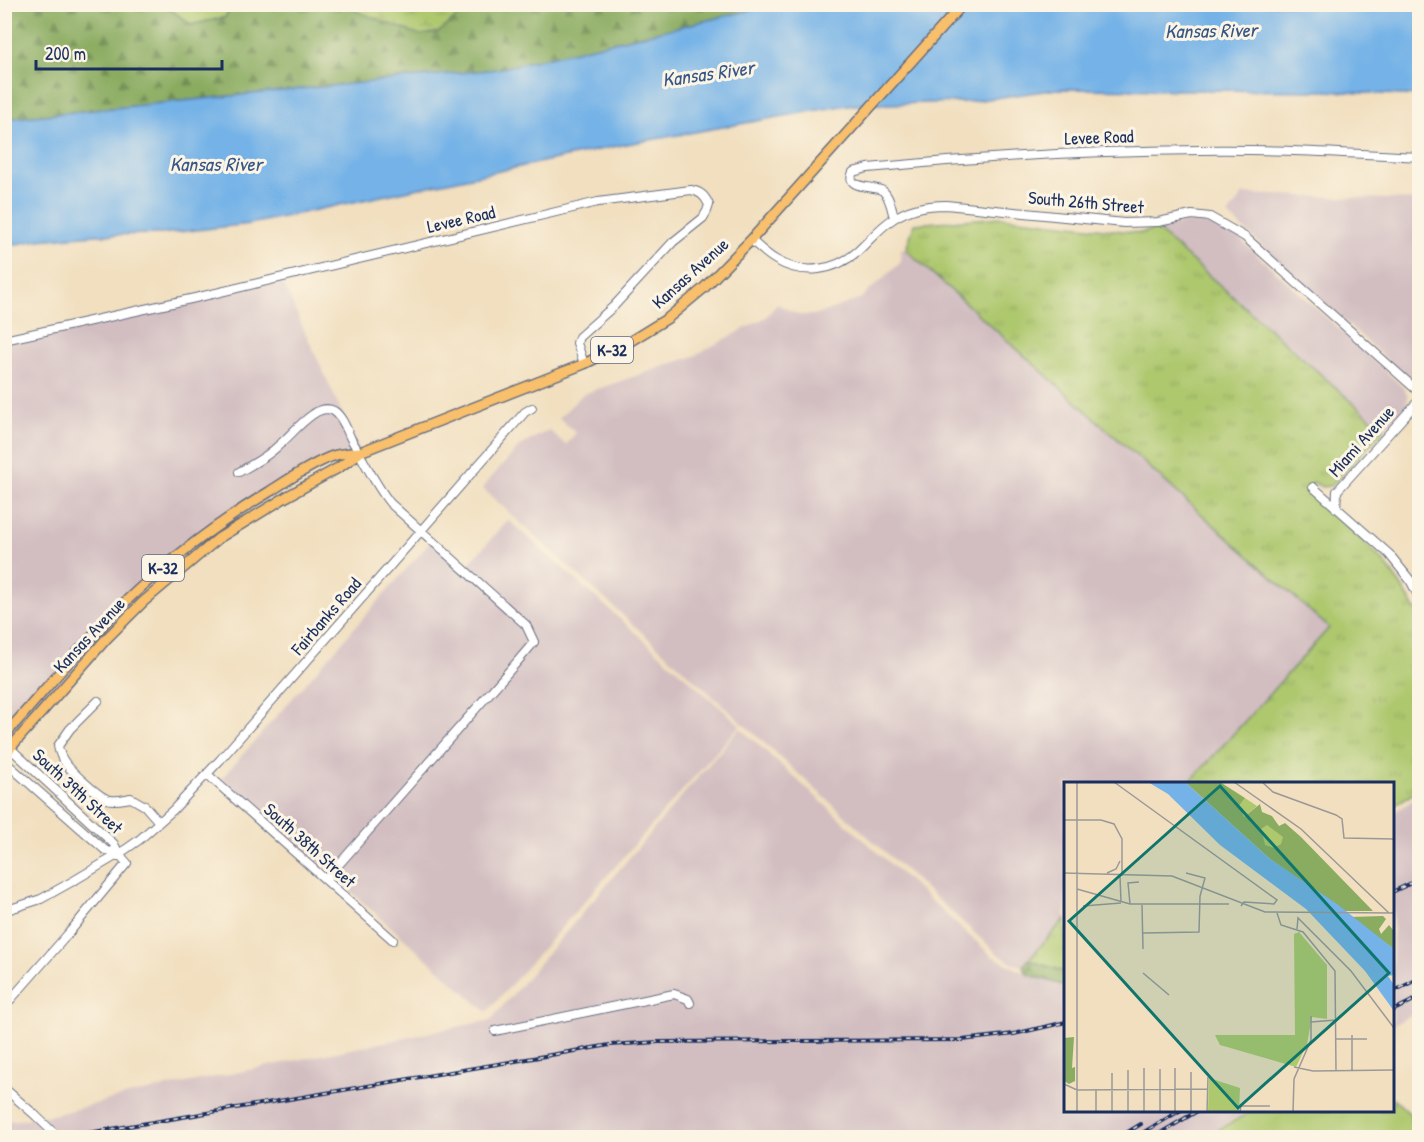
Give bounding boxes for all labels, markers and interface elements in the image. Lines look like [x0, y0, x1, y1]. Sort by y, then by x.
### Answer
water label: Kansas River [1165, 16, 1260, 44]
scale bar [36, 33, 222, 71]
text: 200 m [45, 41, 86, 66]
water label: Kansas River [660, 53, 758, 93]
street label: Levee Road [1064, 123, 1134, 151]
water label: Kansas River [170, 150, 264, 177]
street label: South 26th Street [1027, 184, 1146, 220]
street label: Levee Road [425, 199, 497, 239]
street label: Kansas Avenue [646, 232, 734, 314]
road number: K-32 [591, 337, 633, 363]
street label: Miami Avenue [1322, 400, 1400, 482]
road number: K-32 [142, 555, 184, 581]
street label: Fairbanks Road [285, 572, 367, 661]
street label: Kansas Avenue [47, 592, 131, 678]
street label: South 39th Street [27, 743, 129, 840]
inset map [1064, 782, 1394, 1112]
street label: South 38th Street [258, 797, 362, 894]

